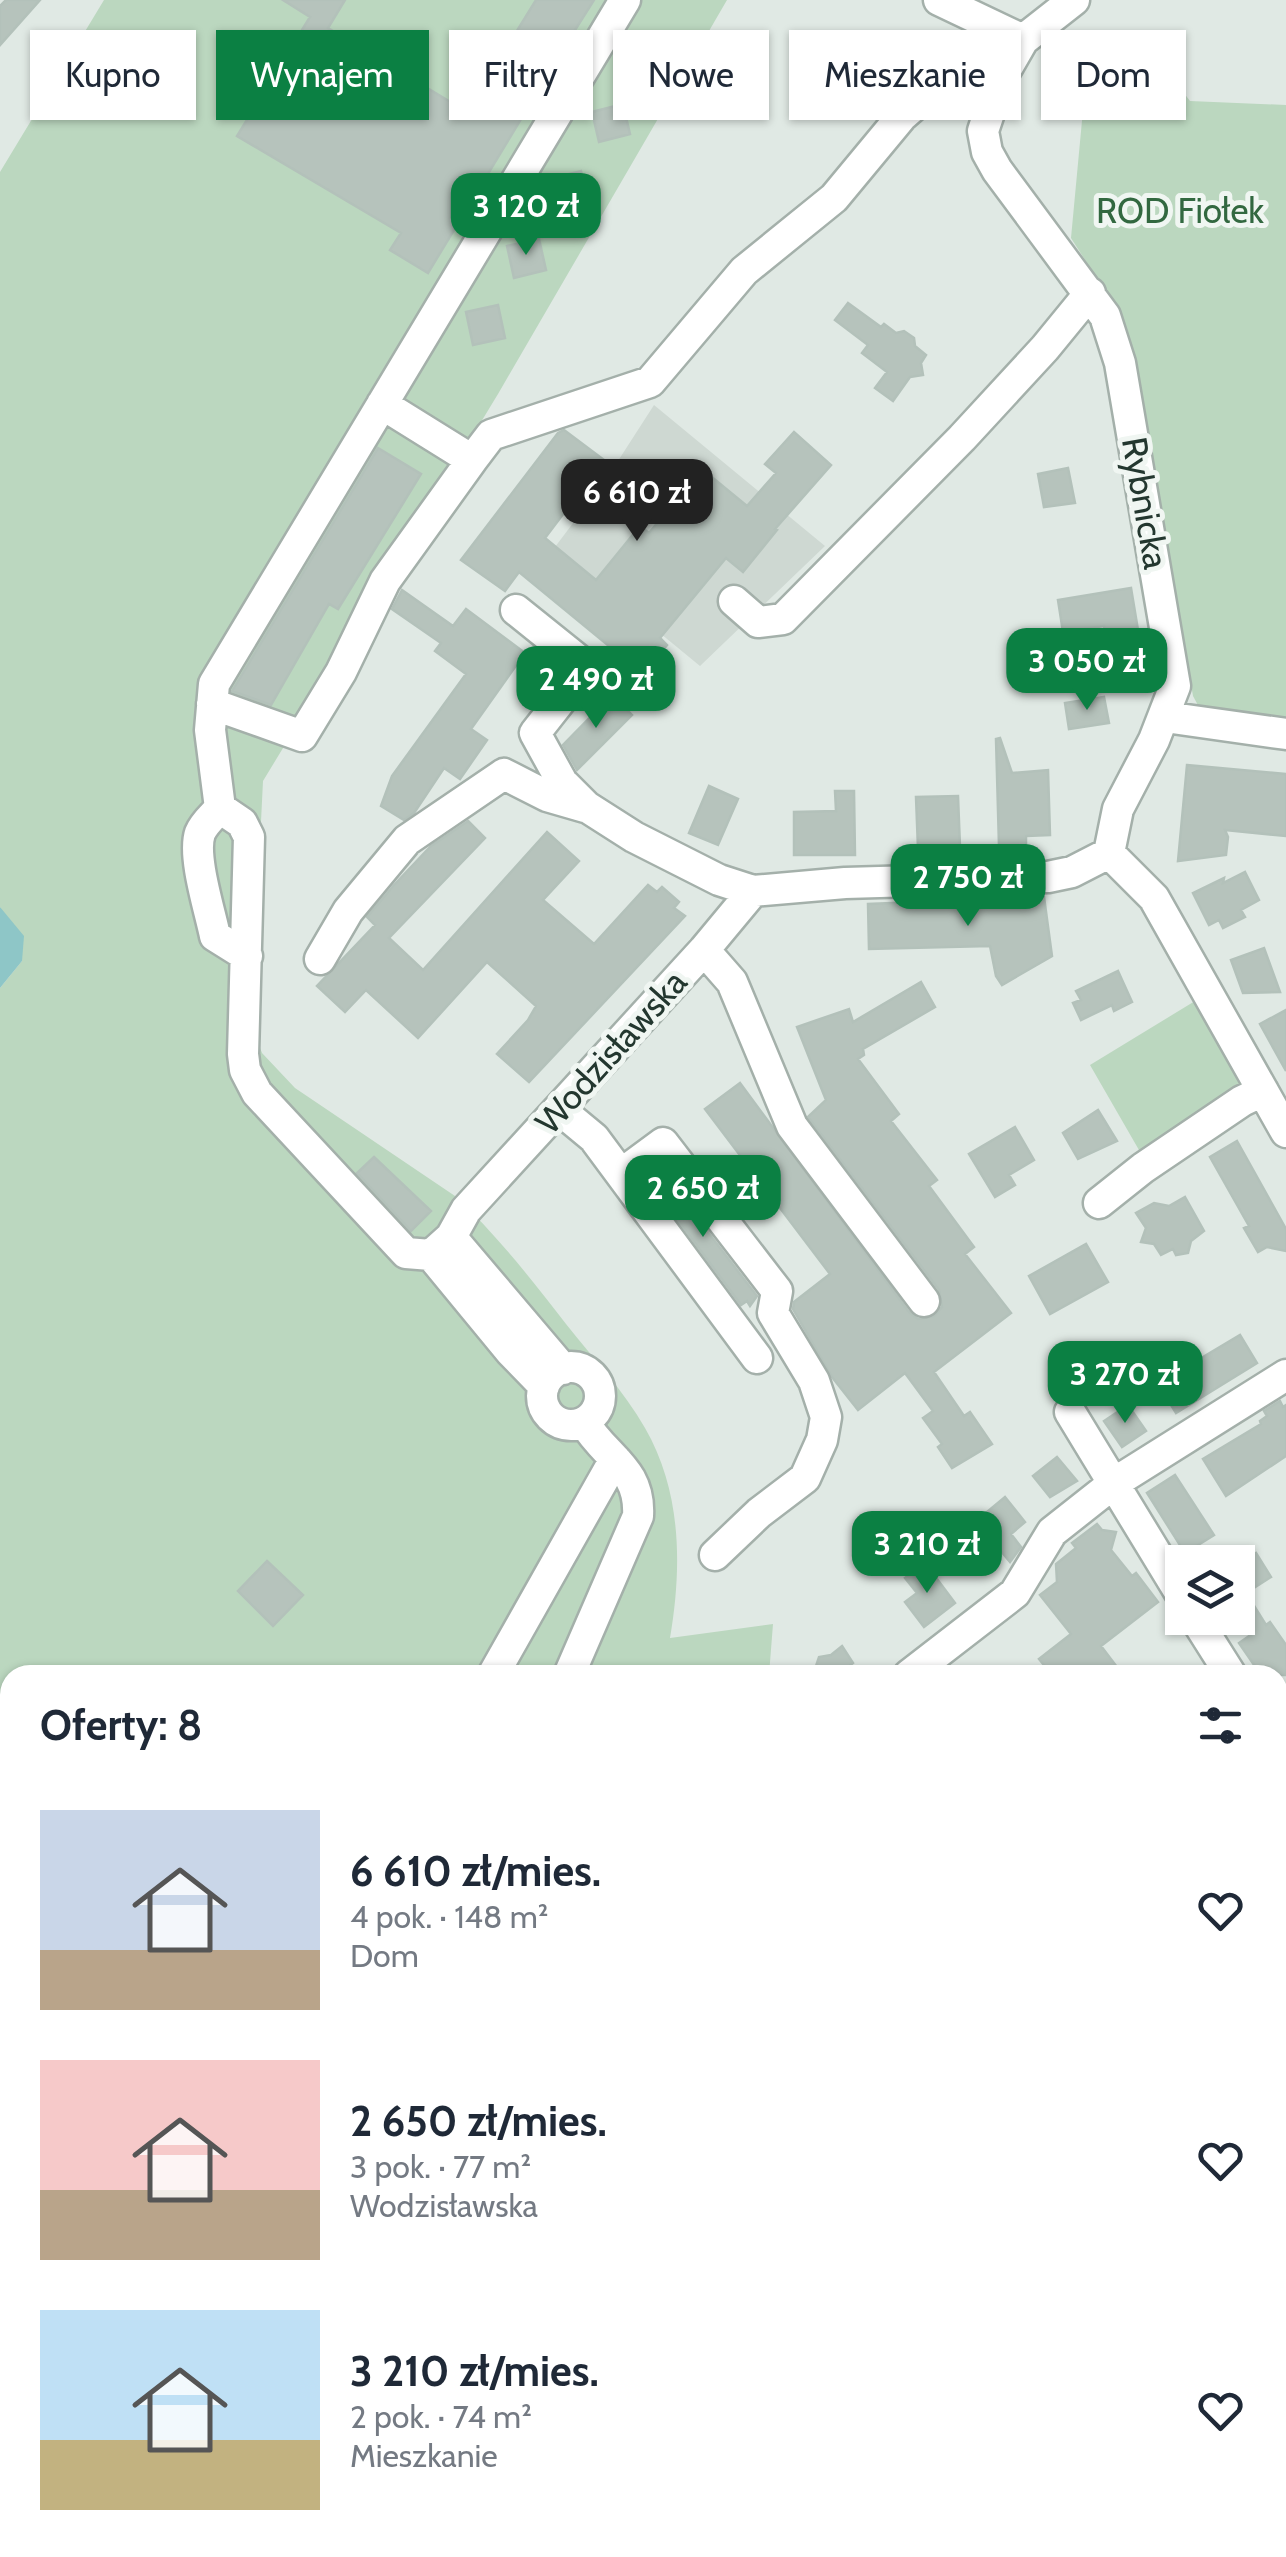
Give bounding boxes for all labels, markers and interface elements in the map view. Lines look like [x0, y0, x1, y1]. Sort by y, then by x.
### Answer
chip: Kupno [30, 30, 196, 120]
chip: Wynajem [216, 30, 429, 120]
chip: Filtry [449, 30, 593, 120]
chip: Nowe [613, 30, 769, 120]
chip: Mieszkanie [789, 30, 1021, 120]
chip: Dom [1041, 30, 1186, 120]
pin: 3 120 zł [423, 173, 629, 258]
text: 3 120 zł [473, 186, 579, 225]
park label: ROD Fiołek [1096, 189, 1264, 232]
street label: Rybnicka [1113, 434, 1178, 572]
pin: 6 610 zł [534, 459, 740, 544]
text: 6 610 zł [583, 472, 691, 511]
pin: 3 050 zł [984, 628, 1190, 713]
text: 3 050 zł [1028, 641, 1146, 680]
pin: 2 490 zł [493, 646, 699, 731]
text: 2 490 zł [538, 659, 654, 698]
pin: 2 750 zł [865, 844, 1071, 929]
text: 2 750 zł [913, 857, 1023, 896]
street label: Wodzisławska [526, 961, 696, 1142]
pin: 2 650 zł [600, 1155, 806, 1240]
text: 2 650 zł [647, 1168, 759, 1207]
pin: 3 270 zł [1022, 1341, 1228, 1426]
text: 3 270 zł [1070, 1354, 1180, 1393]
pin: 3 210 zł [824, 1511, 1030, 1596]
text: 3 210 zł [874, 1524, 980, 1563]
map controls [1165, 1545, 1255, 1635]
button: layers [1165, 1545, 1255, 1635]
icon: filters [1193, 1698, 1248, 1753]
text: Oferty: 8 [40, 1699, 202, 1751]
text: 6 610 zł/mies. [350, 1845, 601, 1897]
icon: home [120, 1850, 240, 1970]
icon: heart [1193, 1883, 1248, 1938]
text: 4 pok. · 148 m² [350, 1897, 548, 1936]
text: Dom [350, 1936, 419, 1975]
text: 2 650 zł/mies. [350, 2095, 607, 2147]
icon: home [120, 2100, 240, 2220]
icon: heart [1193, 2133, 1248, 2188]
text: 3 pok. · 77 m² [350, 2147, 531, 2186]
text: Wodzisławska [350, 2186, 538, 2225]
text: 3 210 zł/mies. [350, 2345, 599, 2397]
icon: home [120, 2350, 240, 2470]
icon: heart [1193, 2383, 1248, 2438]
text: 2 pok. · 74 m² [350, 2397, 532, 2436]
text: Mieszkanie [350, 2436, 498, 2475]

